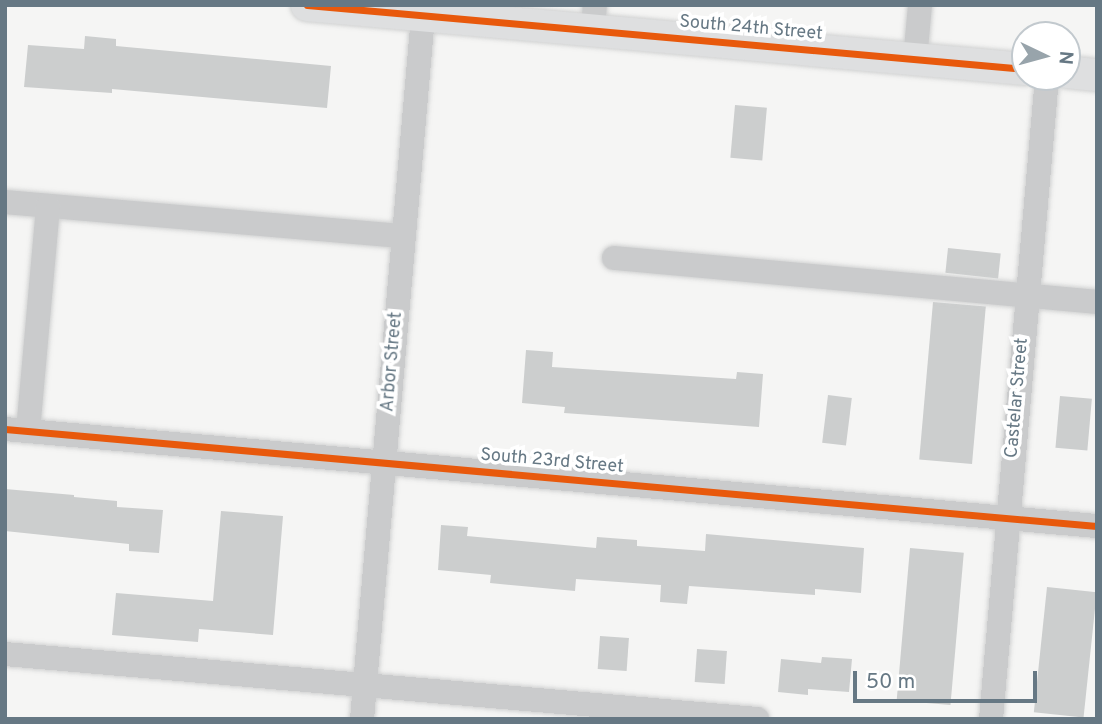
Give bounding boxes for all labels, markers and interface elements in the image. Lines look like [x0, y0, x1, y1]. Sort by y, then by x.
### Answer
street label: South 24th Street [678, 12, 824, 46]
north arrow [1011, 21, 1081, 91]
text: N [1052, 50, 1077, 66]
street label: Arbor Street [378, 311, 408, 413]
street label: Castelar Street [1002, 337, 1034, 459]
street label: South 23rd Street [479, 445, 625, 479]
scale bar [857, 658, 1041, 702]
text: 50 m [866, 669, 915, 696]

